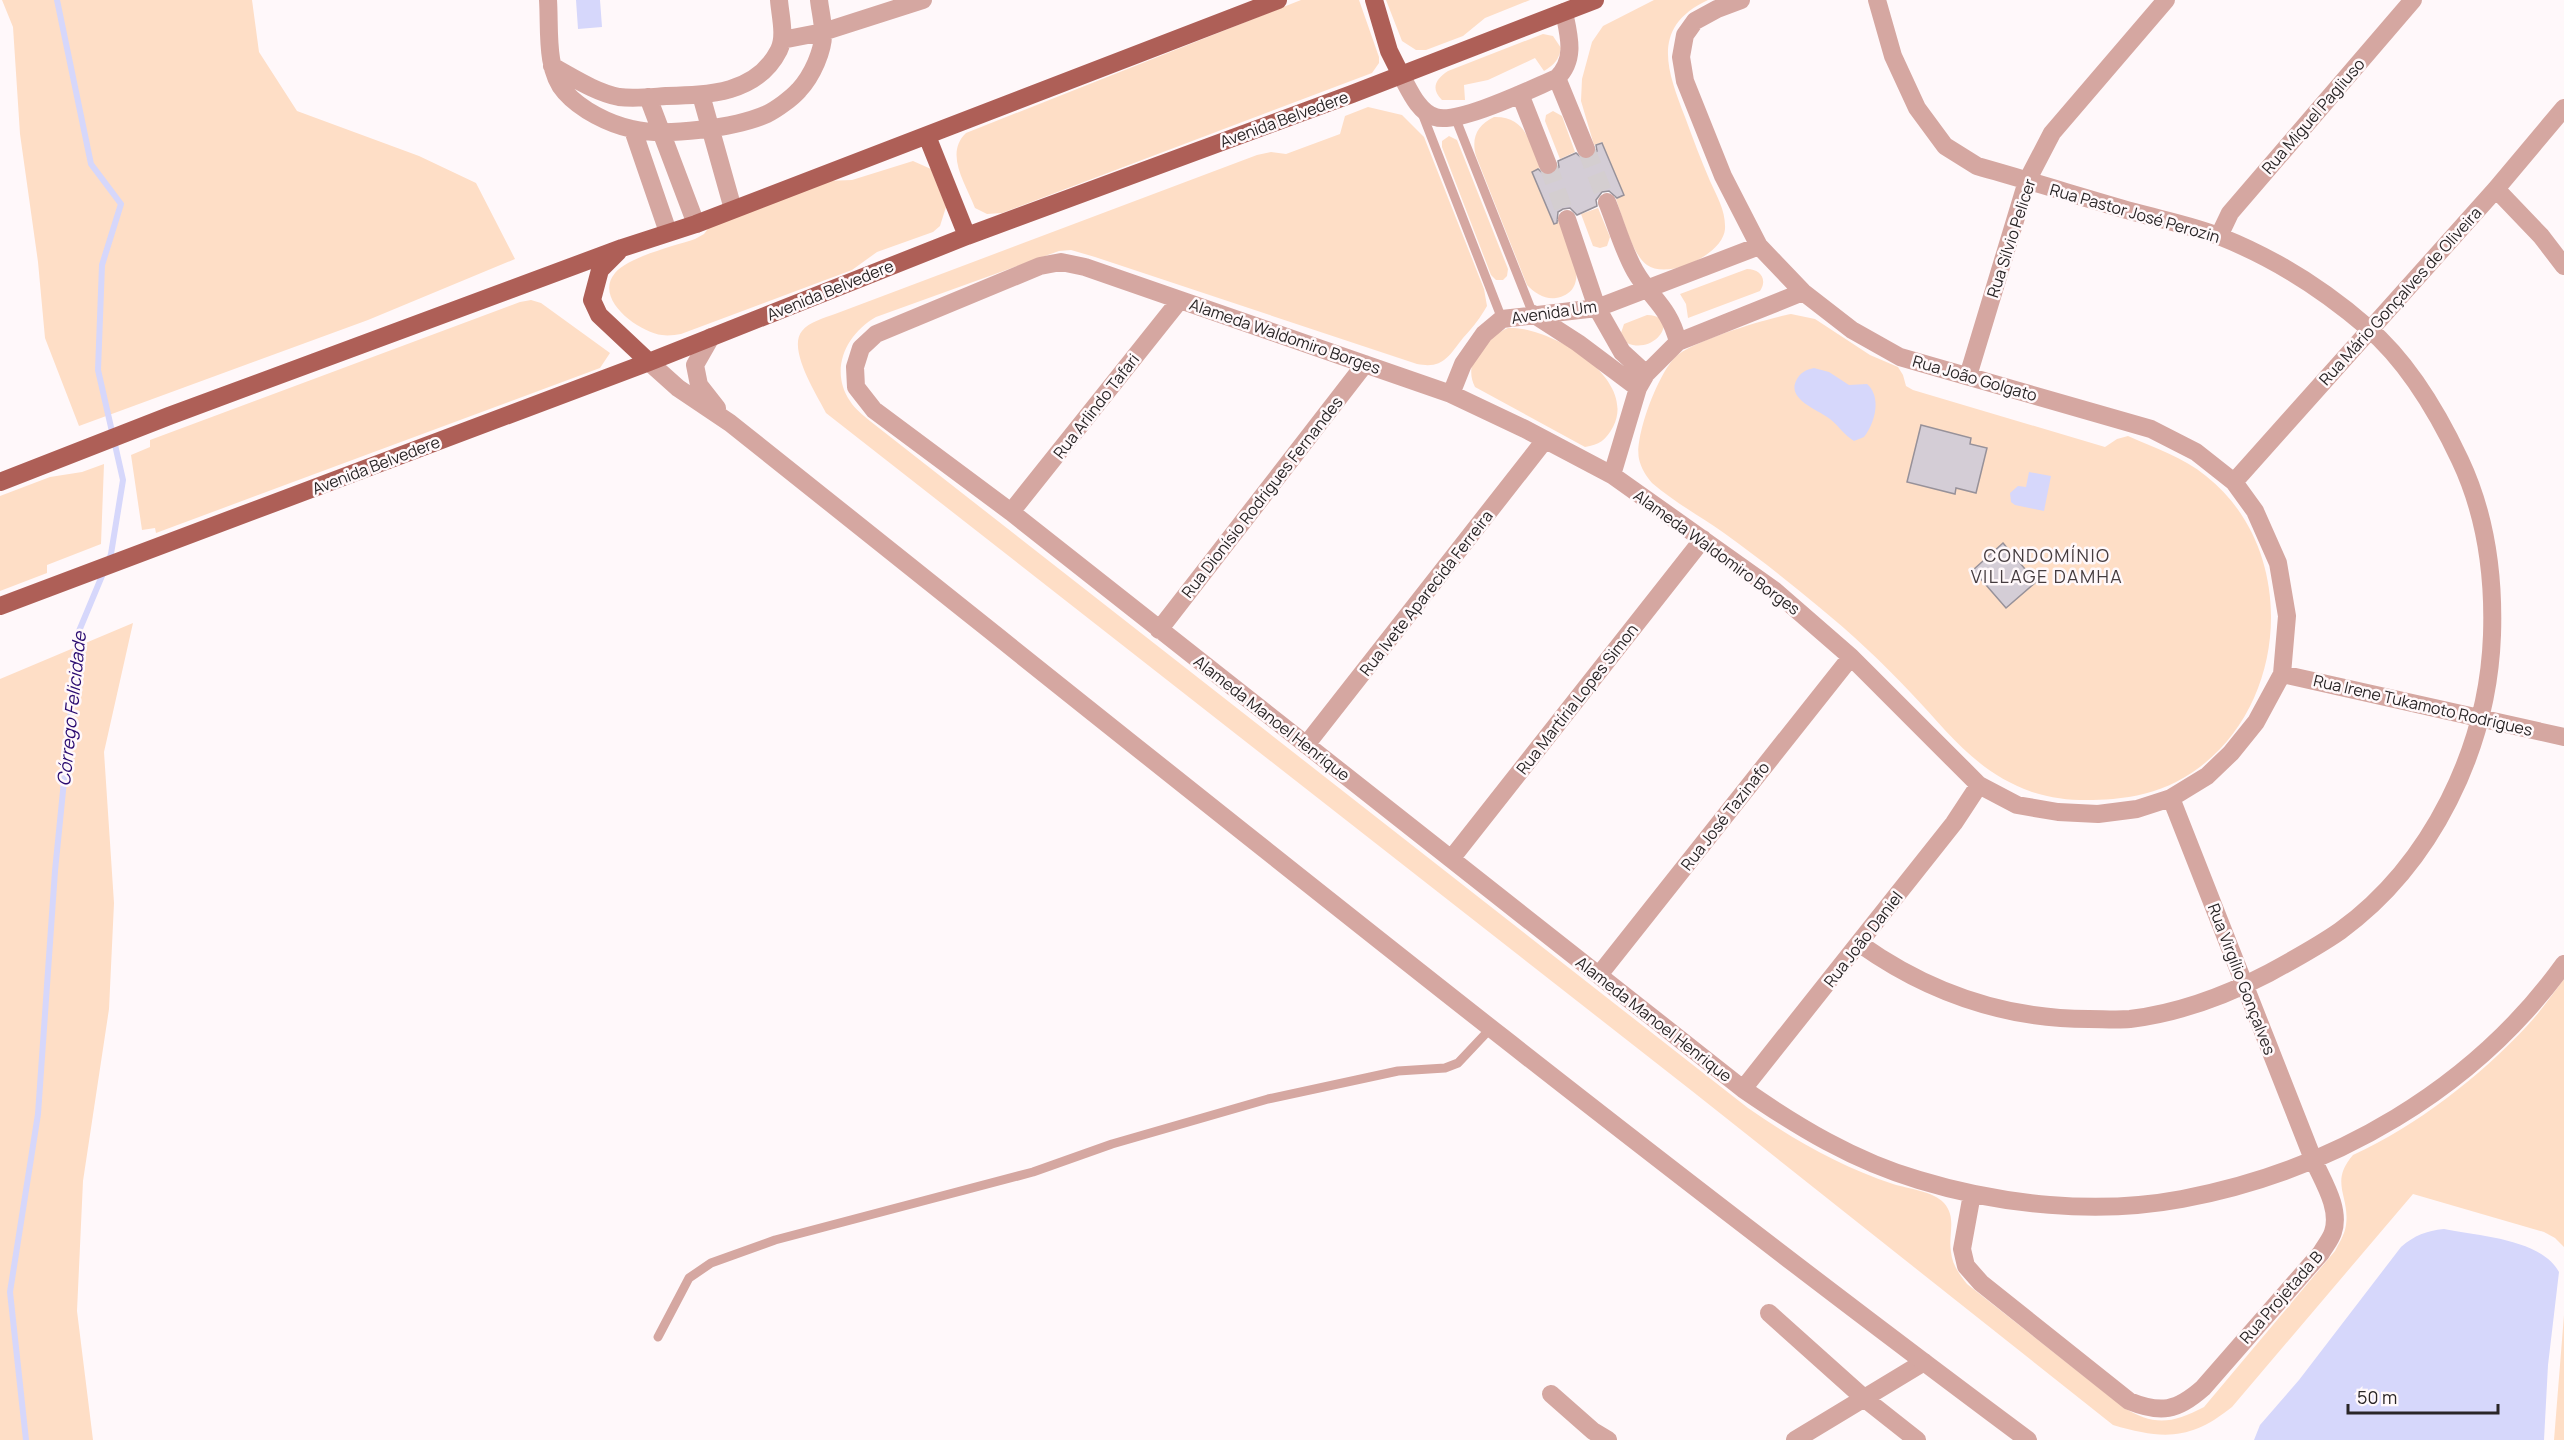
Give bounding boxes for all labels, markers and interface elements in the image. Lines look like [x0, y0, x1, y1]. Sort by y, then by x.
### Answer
street label: Rua Miguel Pagliuso [2257, 53, 2369, 179]
street label: Avenida Belvedere [1217, 86, 1351, 152]
street label: Rua Sílvio Pelicer [1981, 176, 2041, 300]
street label: Rua Pastor José Perozin [2047, 178, 2223, 248]
street label: Rua Mário Gonçalves de Oliveira [2314, 202, 2486, 390]
street label: Avenida Belvedere [763, 255, 897, 325]
street label: Alameda Waldomiro Borges [1187, 293, 1383, 379]
street label: Avenida Um [1510, 295, 1598, 329]
street label: Rua Arlindo Tafari [1048, 349, 1144, 463]
street label: Rua João Golgato [1910, 350, 2040, 406]
street label: Rua Dionísio Rodrigues Fernandes [1176, 392, 1348, 602]
street label: Avenida Belvedere [309, 431, 443, 499]
street label: Alameda Waldomiro Borges [1629, 484, 1805, 620]
street label: Rua Ivete Aparecida Ferreira [1354, 506, 1498, 680]
district label: CONDOMÍNIO VILLAGE DAMHA [1971, 543, 2123, 588]
street label: Rua Martíria Lopes Simon [1511, 619, 1643, 779]
water label: Córrego Felicidade [51, 629, 91, 787]
street label: Alameda Manoel Henrique [1190, 650, 1354, 786]
street label: Rua Irene Tukamoto Rodrigues [2311, 669, 2535, 741]
street label: Rua José Tazinafo [1676, 757, 1774, 875]
street label: Rua João Daniel [1819, 886, 1907, 992]
street label: Rua Virgílio Gonçalves [2203, 900, 2281, 1058]
street label: Alameda Manoel Henrique [1572, 951, 1736, 1087]
street label: Rua Projetada B [2234, 1246, 2328, 1348]
scale bar [2348, 1377, 2498, 1415]
text: 50 m [2357, 1385, 2397, 1409]

